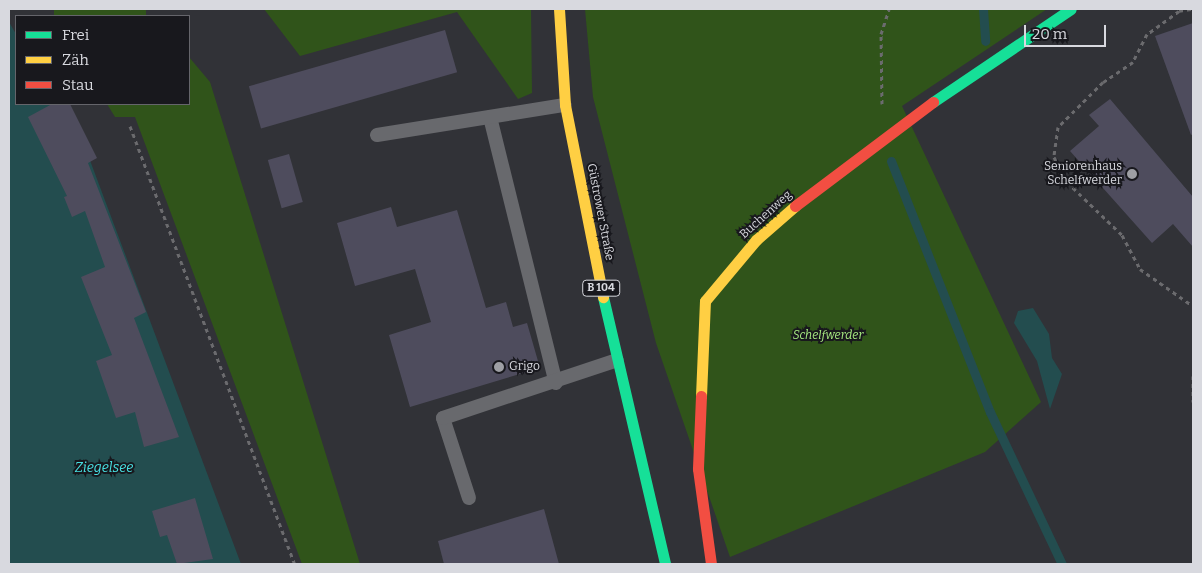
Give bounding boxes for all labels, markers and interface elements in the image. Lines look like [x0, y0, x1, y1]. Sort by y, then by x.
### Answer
legend [15, 15, 190, 105]
scale bar [1027, 15, 1110, 47]
text: 20 m [1032, 25, 1067, 43]
text: Frei [62, 26, 89, 44]
text: Zäh [62, 51, 89, 69]
text: Stau [62, 76, 94, 94]
place label: Seniorenhaus Schelfwerder [1044, 160, 1122, 188]
street label: Güstrower Straße [584, 162, 616, 262]
marker: Seniorenhaus Schelfwerder [1126, 168, 1138, 180]
street label: Buchenweg [737, 188, 795, 242]
road number: B 104 [581, 280, 621, 296]
park label: Schelfwerder [793, 329, 863, 343]
place label: Grigo [509, 360, 540, 374]
marker: Grigo [493, 361, 505, 373]
water label: Ziegelsee [75, 460, 133, 476]

